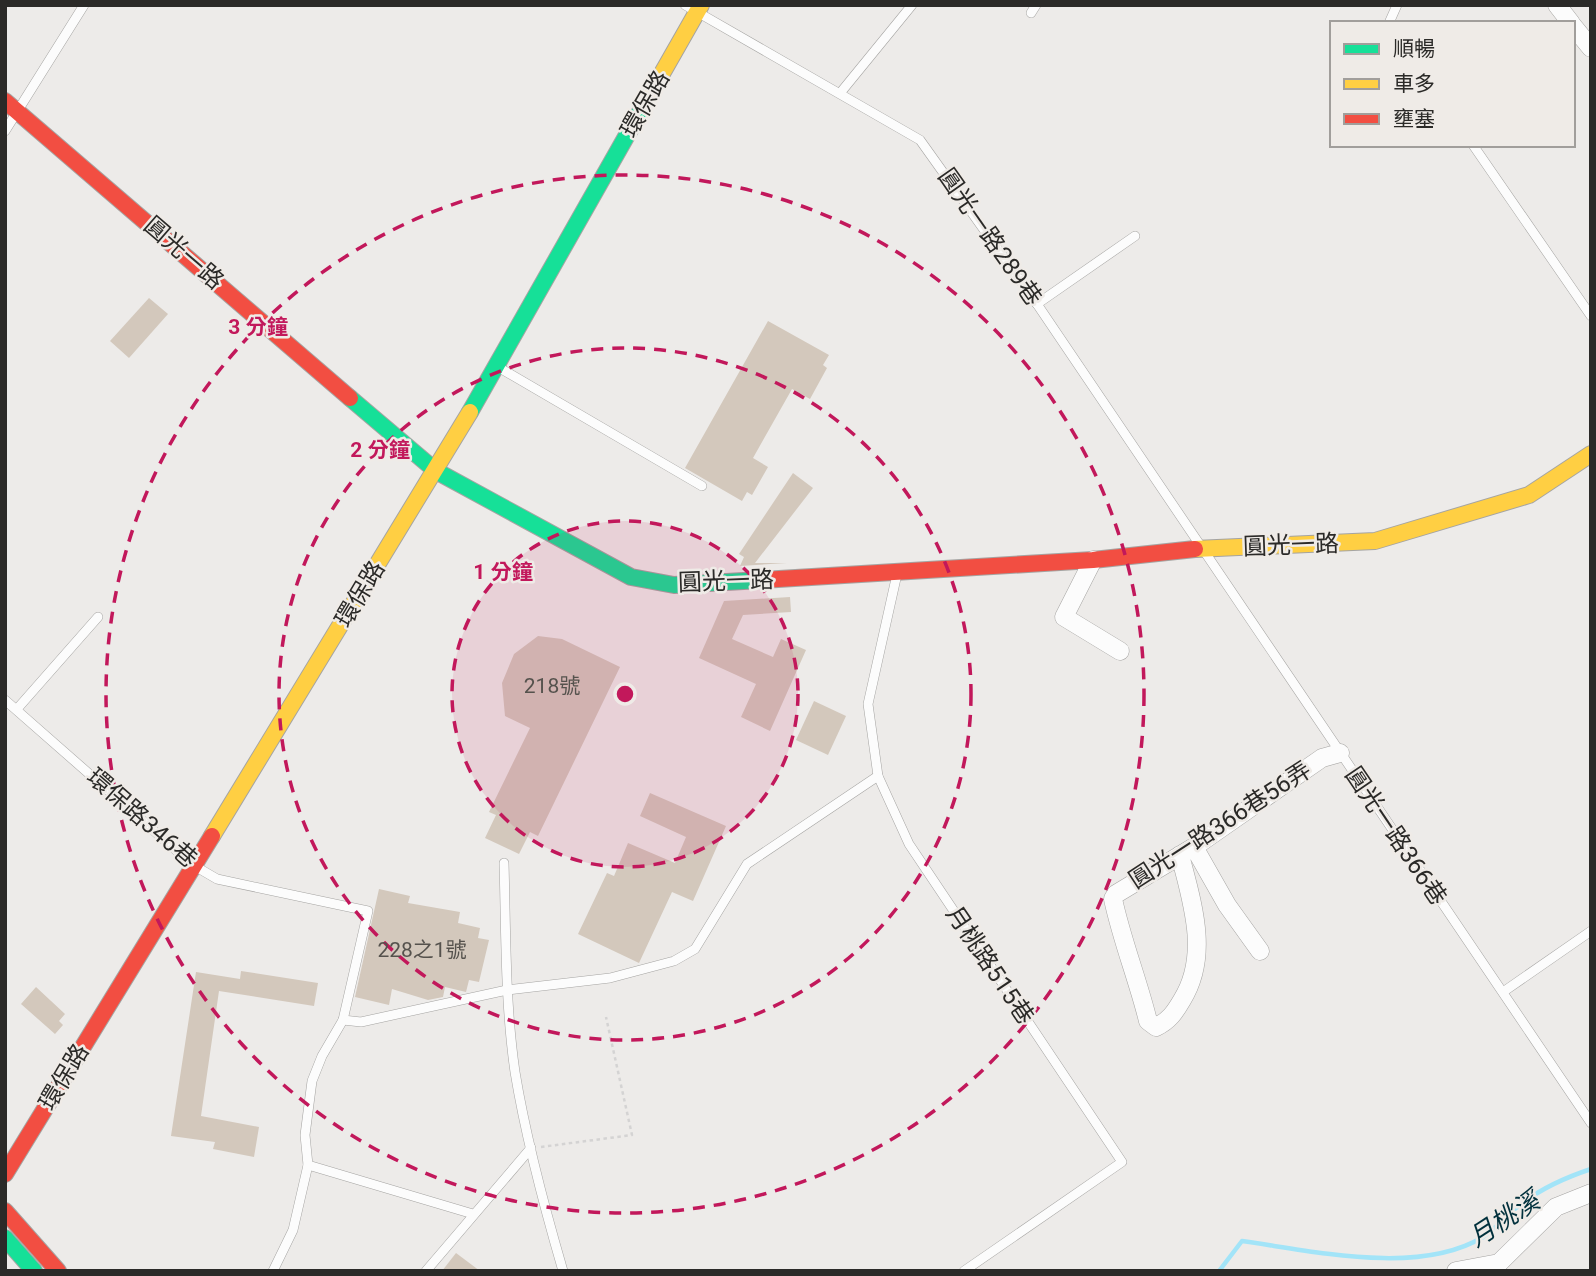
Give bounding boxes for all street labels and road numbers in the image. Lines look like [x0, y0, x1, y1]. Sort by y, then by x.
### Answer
street label: 環保路 [615, 66, 675, 142]
street label: 圓光一路289巷 [933, 163, 1047, 311]
street label: 圓光一路 [139, 211, 229, 295]
street label: 圓光一路 [1243, 529, 1339, 561]
street label: 環保路 [329, 556, 391, 632]
street label: 圓光一路 [678, 565, 774, 597]
street label: 圓光一路366巷56弄 [1124, 756, 1316, 894]
street label: 圓光一路366巷 [1340, 762, 1452, 910]
street label: 環保路346巷 [81, 763, 203, 873]
street label: 月桃路515巷 [940, 901, 1040, 1029]
street label: 環保路 [33, 1039, 95, 1115]

